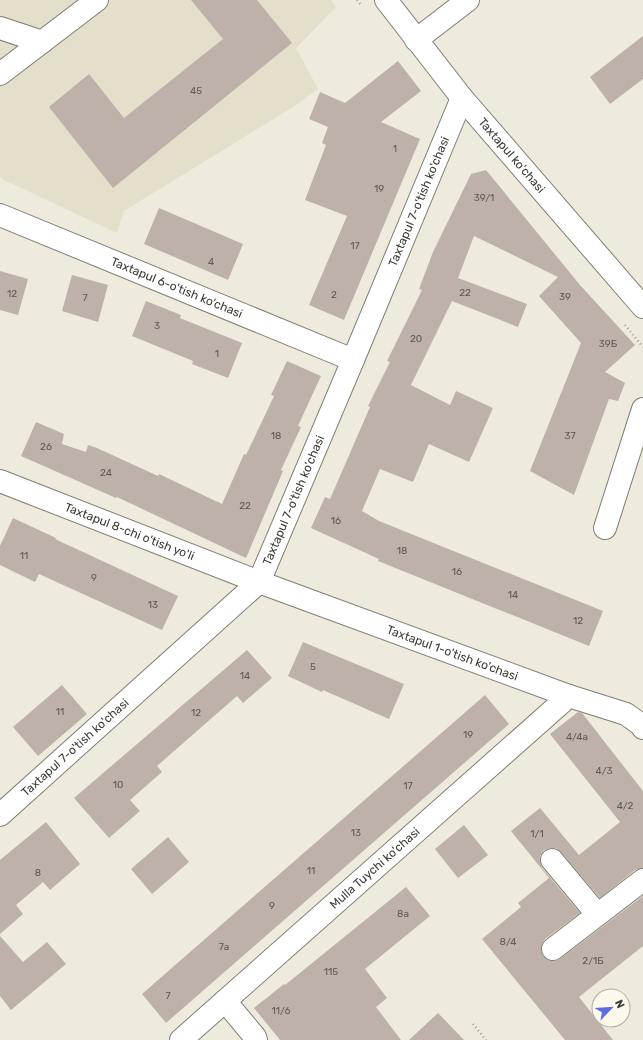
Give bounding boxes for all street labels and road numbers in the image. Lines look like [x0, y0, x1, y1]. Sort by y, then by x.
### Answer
street label: Taxtapul ko'chasi [475, 115, 548, 196]
street label: Taxtapul 7-o'tish ko'chasi [386, 134, 452, 269]
street label: Taxtapul 6-o'tish ko'chasi [109, 254, 245, 321]
street label: Taxtapul 7-o'tish ko'chasi [260, 433, 327, 567]
street label: Taxtapul 8-chi o'tish yo'li [63, 500, 196, 563]
street label: Taxtapul 1-o'tish ko'chasi [385, 623, 520, 684]
street label: Taxtapul 7-o'tish ko'chasi [19, 696, 132, 799]
street label: Mulla Tuychi ko'chasi [327, 825, 423, 912]

